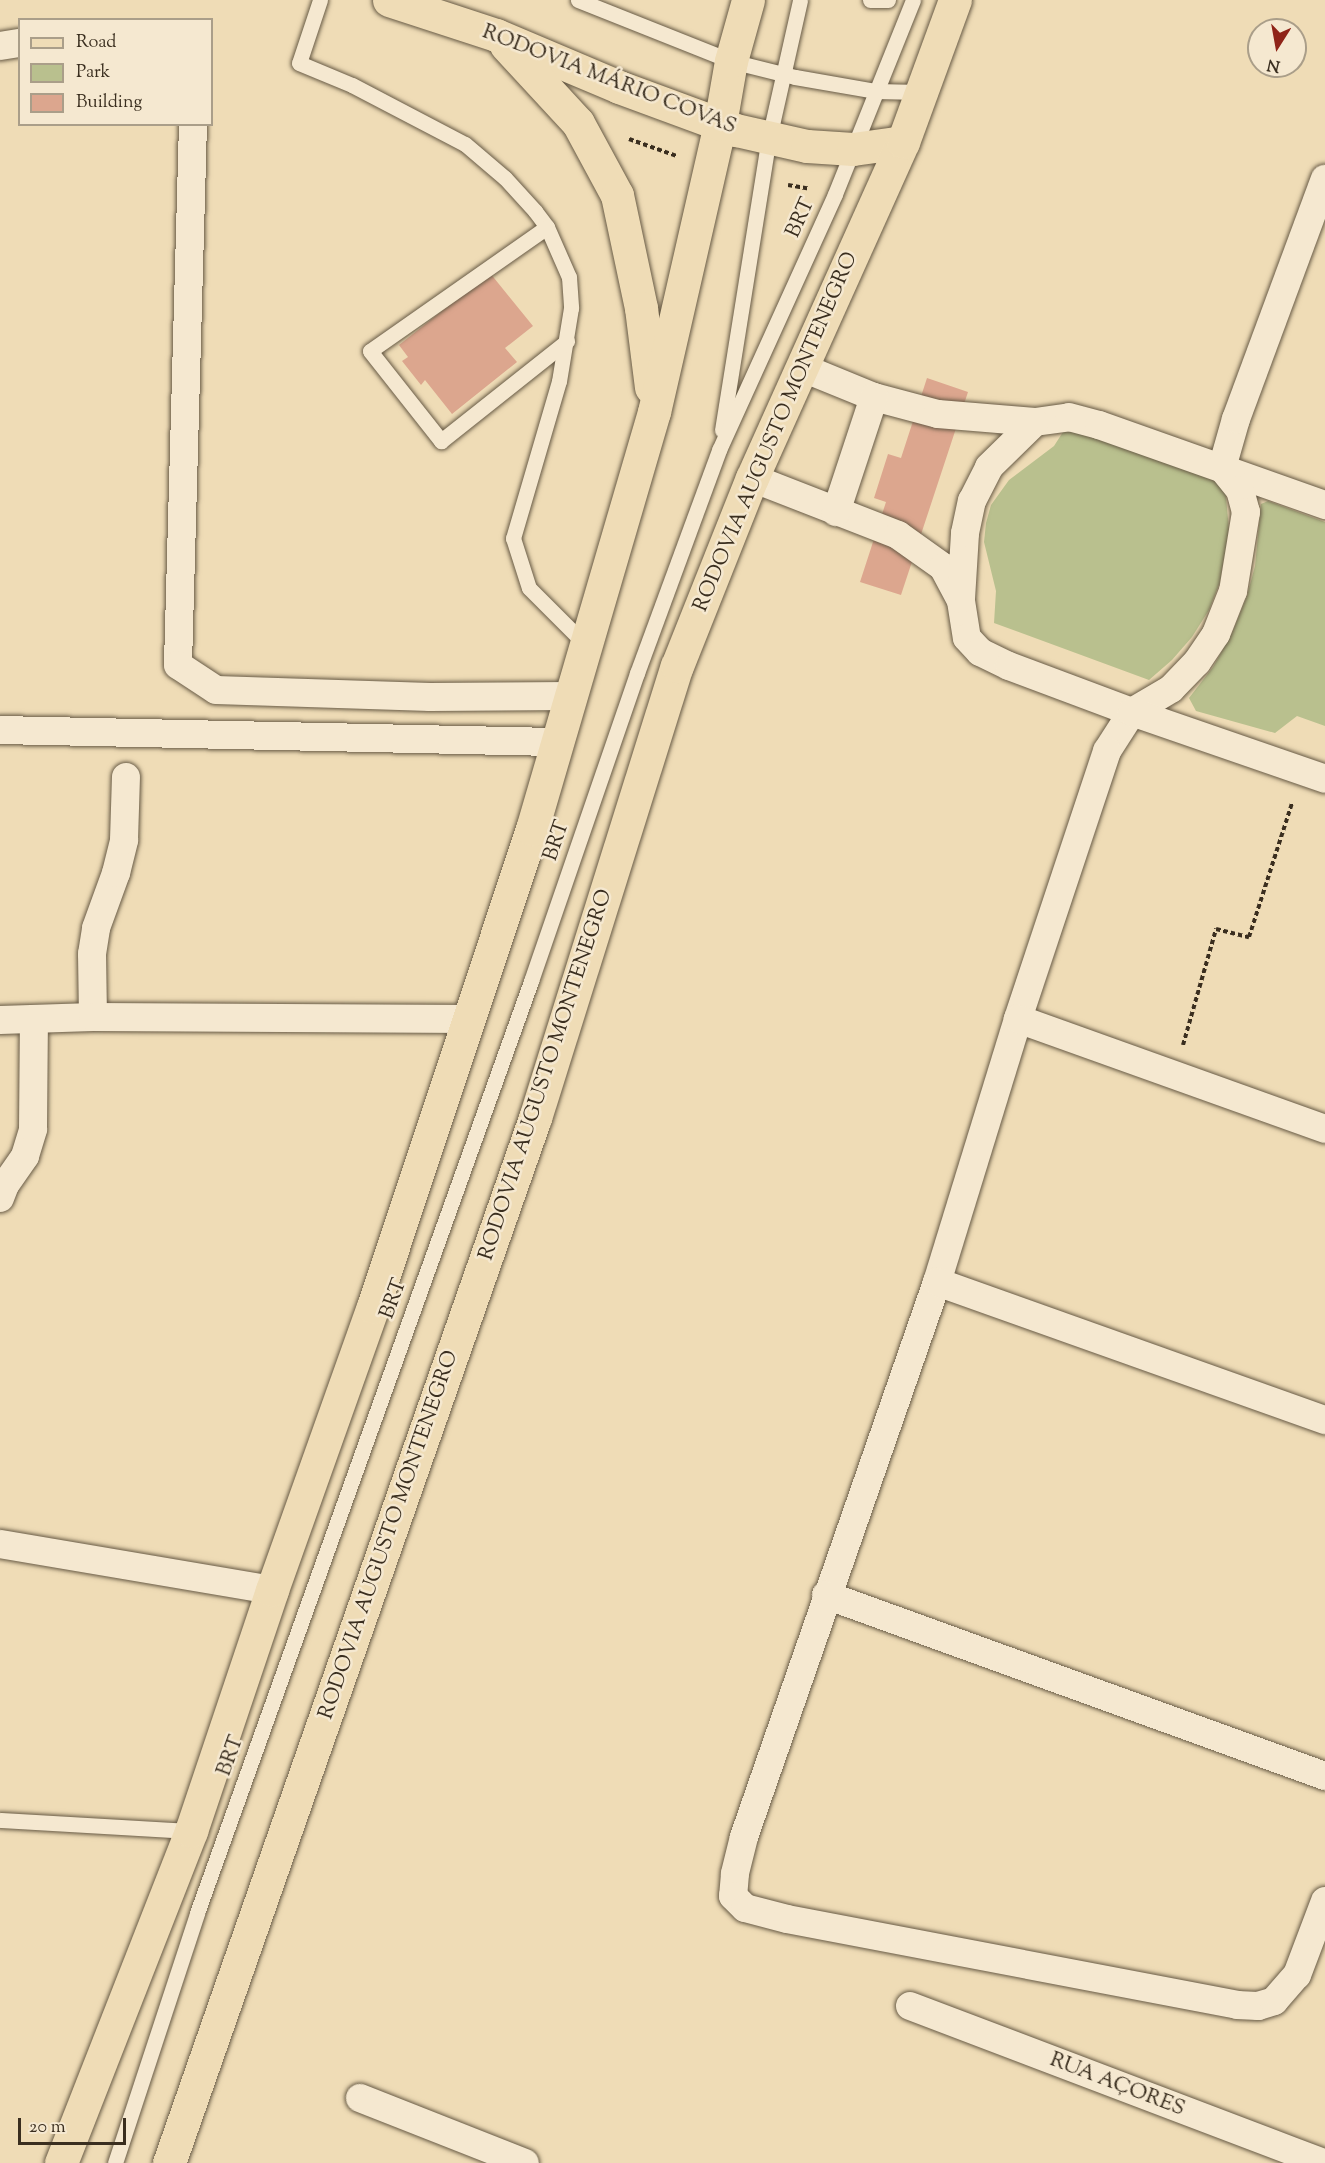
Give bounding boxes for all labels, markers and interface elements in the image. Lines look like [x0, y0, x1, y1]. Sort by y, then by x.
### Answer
legend [18, 18, 213, 126]
north arrow [1247, 18, 1307, 78]
street label: RODOVIA MÁRIO COVAS [478, 20, 740, 140]
text: Road [76, 30, 116, 56]
text: N [1265, 52, 1282, 77]
text: Park [76, 60, 110, 86]
text: Building [76, 90, 142, 116]
street label: BRT [781, 194, 821, 242]
street label: RODOVIA AUGUSTO MONTENEGRO [689, 248, 863, 616]
street label: BRT [538, 817, 576, 865]
street label: RODOVIA AUGUSTO MONTENEGRO [474, 886, 618, 1264]
street label: BRT [375, 1275, 413, 1323]
street label: RODOVIA AUGUSTO MONTENEGRO [314, 1347, 464, 1723]
street label: BRT [212, 1732, 250, 1780]
street label: RUA AÇORES [1046, 2048, 1188, 2122]
scale bar [21, 2106, 129, 2144]
text: 20 m [29, 2115, 66, 2141]

